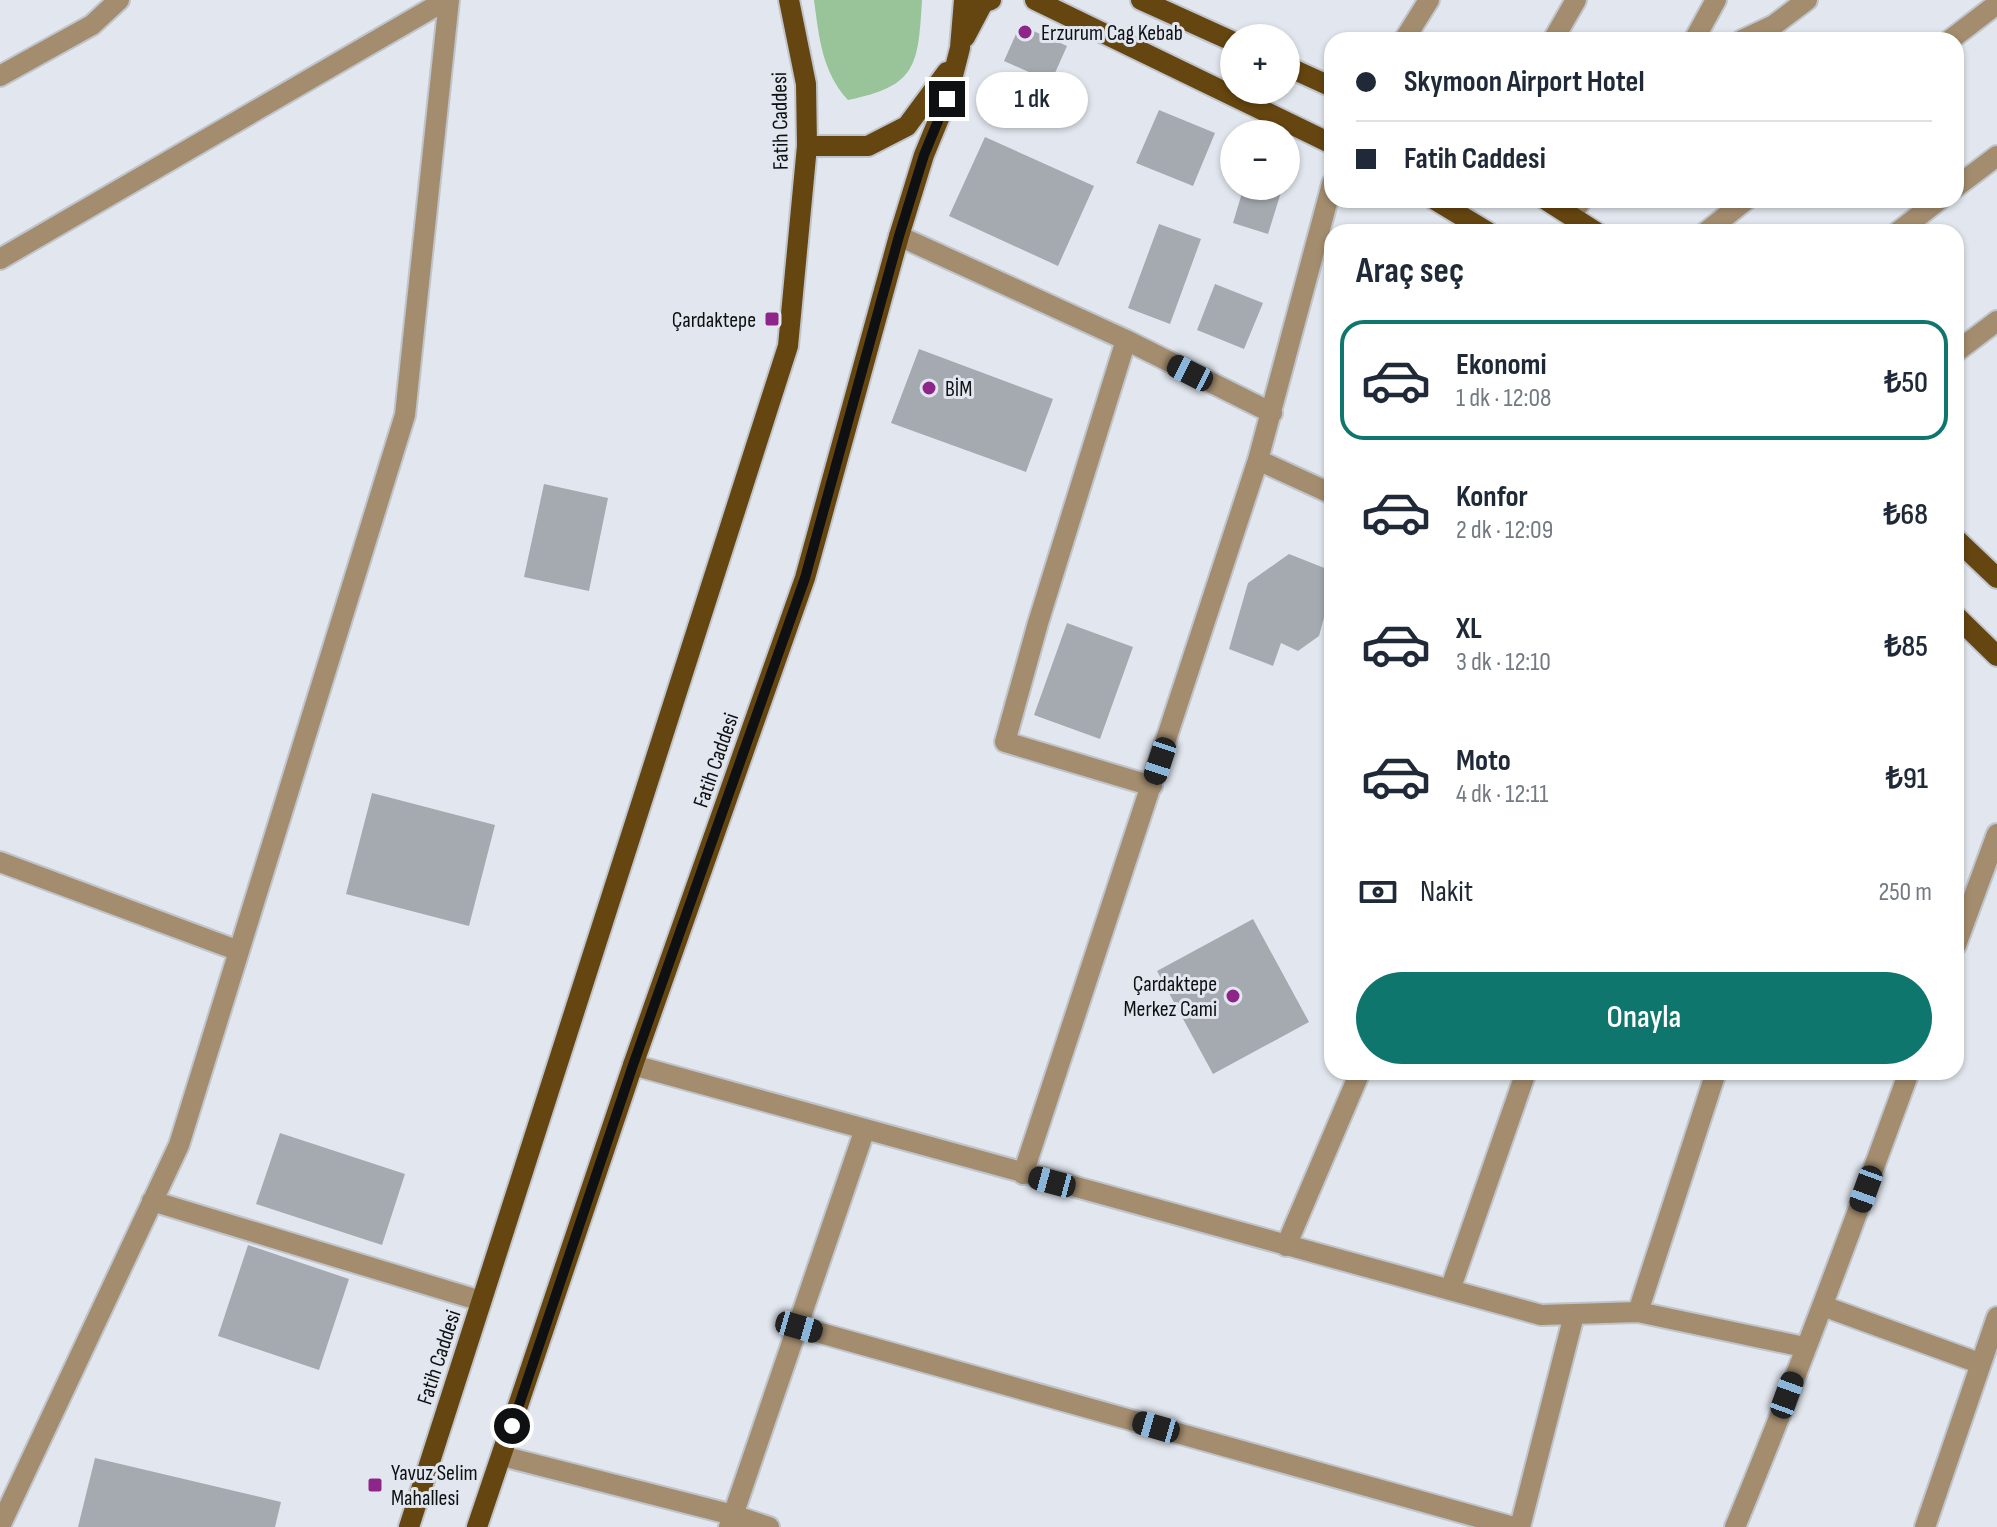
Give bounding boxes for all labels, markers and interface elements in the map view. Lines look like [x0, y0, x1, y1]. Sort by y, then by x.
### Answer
place label: Erzurum Cag Kebab [1041, 20, 1183, 47]
marker: Erzurum Cag Kebab [1016, 23, 1034, 41]
map controls [1220, 24, 1300, 200]
button: + [1220, 24, 1300, 104]
text: Skymoon Airport Hotel [1404, 64, 1644, 100]
callout: 1 dk [975, 71, 1087, 127]
street label: Fatih Caddesi [766, 72, 795, 170]
route end [929, 81, 965, 117]
text: 1 dk [1014, 84, 1050, 115]
button: − [1220, 120, 1300, 200]
text: Fatih Caddesi [1404, 141, 1546, 177]
text: Araç seç [1356, 250, 1464, 293]
place label: Çardaktepe [672, 307, 756, 334]
marker: Çardaktepe [763, 310, 781, 328]
icon: car [1360, 344, 1432, 416]
text: Ekonomi [1456, 347, 1547, 383]
car [1163, 351, 1217, 395]
text: ₺50 [1884, 365, 1928, 401]
place label: BİM [945, 376, 972, 403]
marker: BİM [920, 379, 938, 397]
text: 1 dk · 12:08 [1456, 383, 1551, 414]
icon: car [1360, 476, 1432, 548]
text: Konfor [1456, 479, 1528, 515]
text: ₺68 [1883, 497, 1928, 533]
text: 2 dk · 12:09 [1456, 515, 1553, 546]
icon: car [1360, 608, 1432, 680]
text: XL [1456, 611, 1482, 647]
text: ₺85 [1884, 629, 1928, 665]
text: 3 dk · 12:10 [1456, 647, 1551, 678]
street label: Fatih Caddesi [688, 710, 745, 811]
car [1141, 734, 1179, 788]
icon: car [1360, 740, 1432, 812]
text: Moto [1456, 743, 1511, 779]
text: ₺91 [1886, 761, 1928, 797]
text: 4 dk · 12:11 [1456, 779, 1548, 810]
icon: cash [1356, 870, 1400, 914]
text: Nakit [1420, 874, 1473, 910]
text: 250 m [1878, 877, 1932, 908]
place label: Çardaktepe Merkez Cami [1123, 971, 1217, 1023]
button: Onayla [1356, 972, 1932, 1064]
marker: Çardaktepe Merkez Cami [1224, 987, 1242, 1005]
car [1847, 1162, 1885, 1216]
car [1026, 1164, 1078, 1200]
street label: Fatih Caddesi [411, 1307, 467, 1408]
car [773, 1309, 825, 1345]
car [1768, 1368, 1806, 1422]
route start [494, 1408, 530, 1444]
car [1130, 1409, 1182, 1445]
place label: Yavuz Selim Mahallesi [391, 1460, 478, 1512]
marker: Yavuz Selim Mahallesi [366, 1476, 384, 1494]

